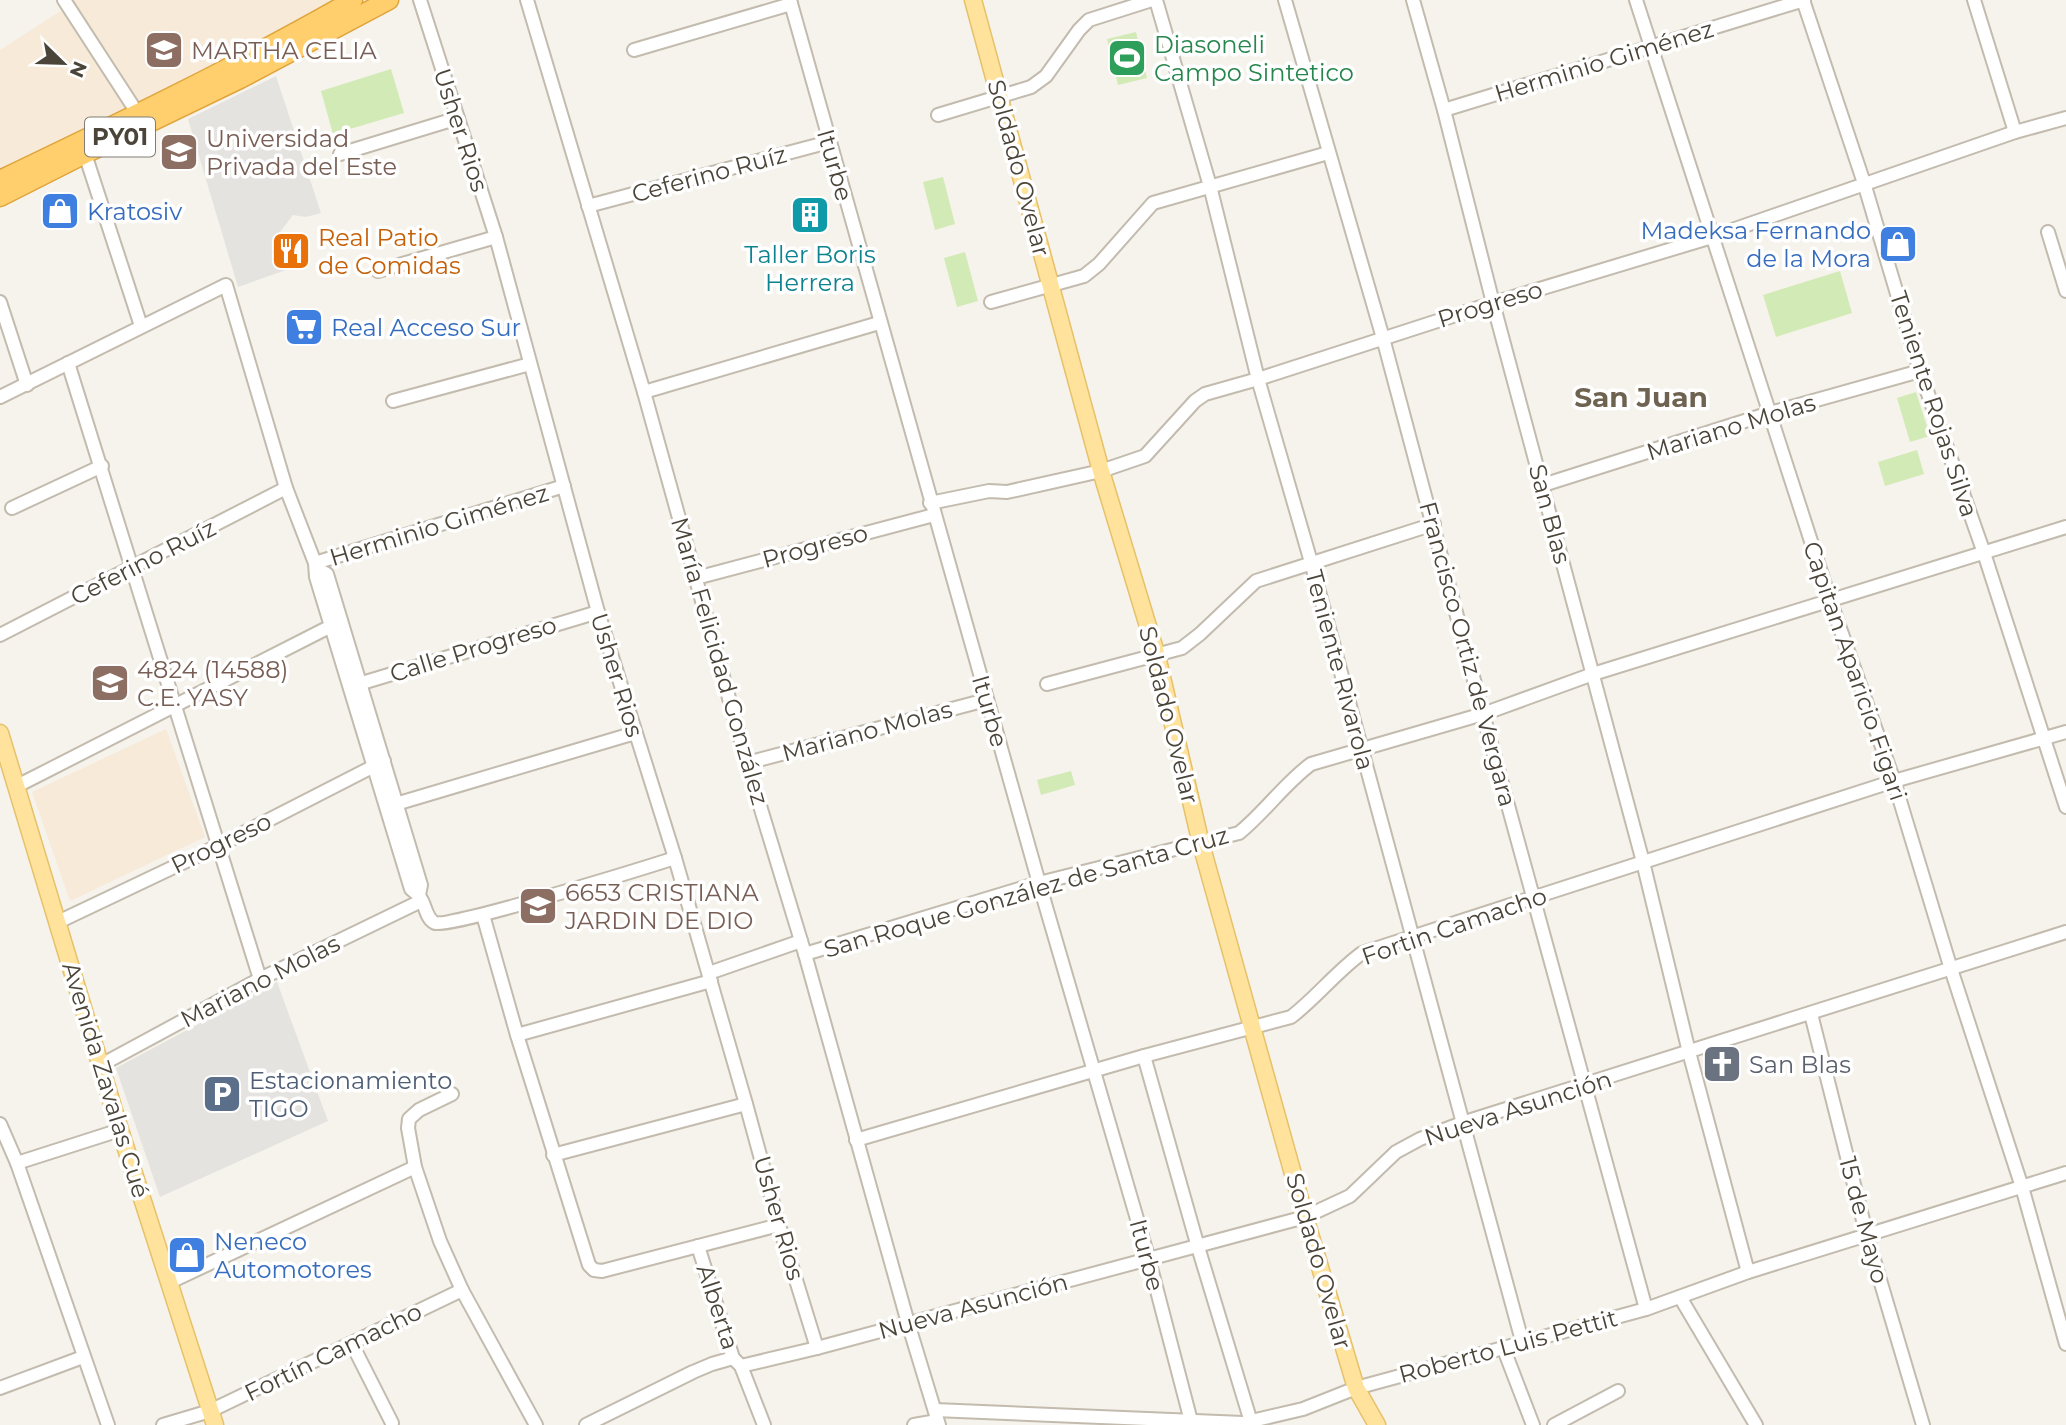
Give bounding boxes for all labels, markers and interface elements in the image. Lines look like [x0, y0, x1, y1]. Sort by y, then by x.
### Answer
street label: Herminio Giménez [1491, 14, 1717, 108]
north arrow [28, 28, 98, 98]
school or university icon: MARTHA CELIA [143, 29, 185, 71]
place label: Diasoneli Campo Sintetico [1154, 30, 1354, 87]
place label: MARTHA CELIA [191, 36, 377, 65]
sports icon: Diasoneli Campo Sintetico [1106, 37, 1148, 79]
text: N [65, 58, 92, 81]
street label: Usher Rios [427, 65, 495, 195]
street label: Soldado Ovelar [981, 76, 1057, 260]
road number: PY01 [85, 118, 155, 156]
place label: Universidad Privada del Este [206, 124, 397, 181]
street label: Iturbe [811, 126, 859, 204]
school or university icon: Universidad Privada del Este [158, 131, 200, 173]
street label: Ceferino Ruíz [628, 139, 790, 209]
shop icon: Kratosiv [39, 190, 81, 232]
building icon: Taller Boris Herrera [789, 194, 831, 236]
place label: Kratosiv [87, 197, 182, 226]
place label: Madeksa Fernando de la Mora [1640, 216, 1871, 273]
place label: Real Patio de Comidas [318, 223, 461, 280]
shop icon: Madeksa Fernando de la Mora [1877, 223, 1919, 265]
restaurant icon: Real Patio de Comidas [270, 230, 312, 272]
place label: Taller Boris Herrera [744, 240, 876, 297]
street label: Progreso [1434, 274, 1546, 334]
street label: Teniente Rojas Silva [1884, 287, 1984, 521]
supermarket icon: Real Acceso Sur [283, 306, 325, 348]
place label: Real Acceso Sur [331, 313, 521, 342]
district label: San Juan [1574, 380, 1708, 414]
street label: Mariano Molas [1643, 388, 1819, 466]
street label: San Blas [1523, 461, 1577, 567]
street label: Herminio Giménez [326, 478, 552, 572]
street label: Francisco Ortiz de Vergara [1413, 498, 1523, 810]
street label: Ceferino Ruíz [66, 513, 220, 611]
street label: María Felicidad González [665, 514, 775, 808]
street label: Progreso [759, 518, 871, 574]
street label: Capitan Aparicio Figari [1797, 538, 1913, 804]
street label: Teniente Rivarola [1299, 567, 1381, 773]
street label: Calle Progreso [386, 610, 560, 688]
street label: Usher Rios [584, 610, 650, 740]
street label: Soldado Ovelar [1133, 623, 1205, 807]
place label: 4824 (14588) C.E. YASY [137, 655, 288, 712]
school or university icon: 4824 (14588) C.E. YASY [89, 662, 131, 704]
street label: Iturbe [966, 672, 1014, 750]
street label: Mariano Molas [779, 694, 955, 768]
street label: Progreso [166, 806, 276, 880]
street label: San Roque González de Santa Cruz [820, 820, 1232, 964]
place label: 6653 CRISTIANA JARDIN DE DIO [564, 878, 759, 935]
street label: Fortin Camacho [1358, 881, 1550, 971]
school or university icon: 6653 CRISTIANA JARDIN DE DIO [517, 885, 559, 927]
street label: Mariano Molas [175, 928, 345, 1034]
street label: Avenida Zavalas Cué [56, 959, 156, 1201]
church icon: San Blas [1701, 1043, 1743, 1085]
place label: San Blas [1749, 1050, 1851, 1079]
street label: Nueva Asunción [1421, 1064, 1615, 1152]
place label: Estacionamiento TIGO [249, 1066, 452, 1123]
parking icon: Estacionamiento TIGO [201, 1073, 243, 1115]
street label: Usher Rios [747, 1153, 811, 1283]
street label: 15 de Mayo [1833, 1154, 1895, 1286]
street label: Soldado Ovelar [1280, 1170, 1358, 1352]
street label: Iturbe [1124, 1216, 1170, 1294]
place label: Neneco Automotores [214, 1227, 372, 1284]
shop icon: Neneco Automotores [166, 1234, 208, 1276]
street label: Alberta [691, 1261, 745, 1353]
street label: Nueva Asunción [875, 1267, 1071, 1345]
street label: Fortín Camacho [240, 1297, 426, 1407]
street label: Roberto Luis Pettit [1396, 1303, 1621, 1389]

